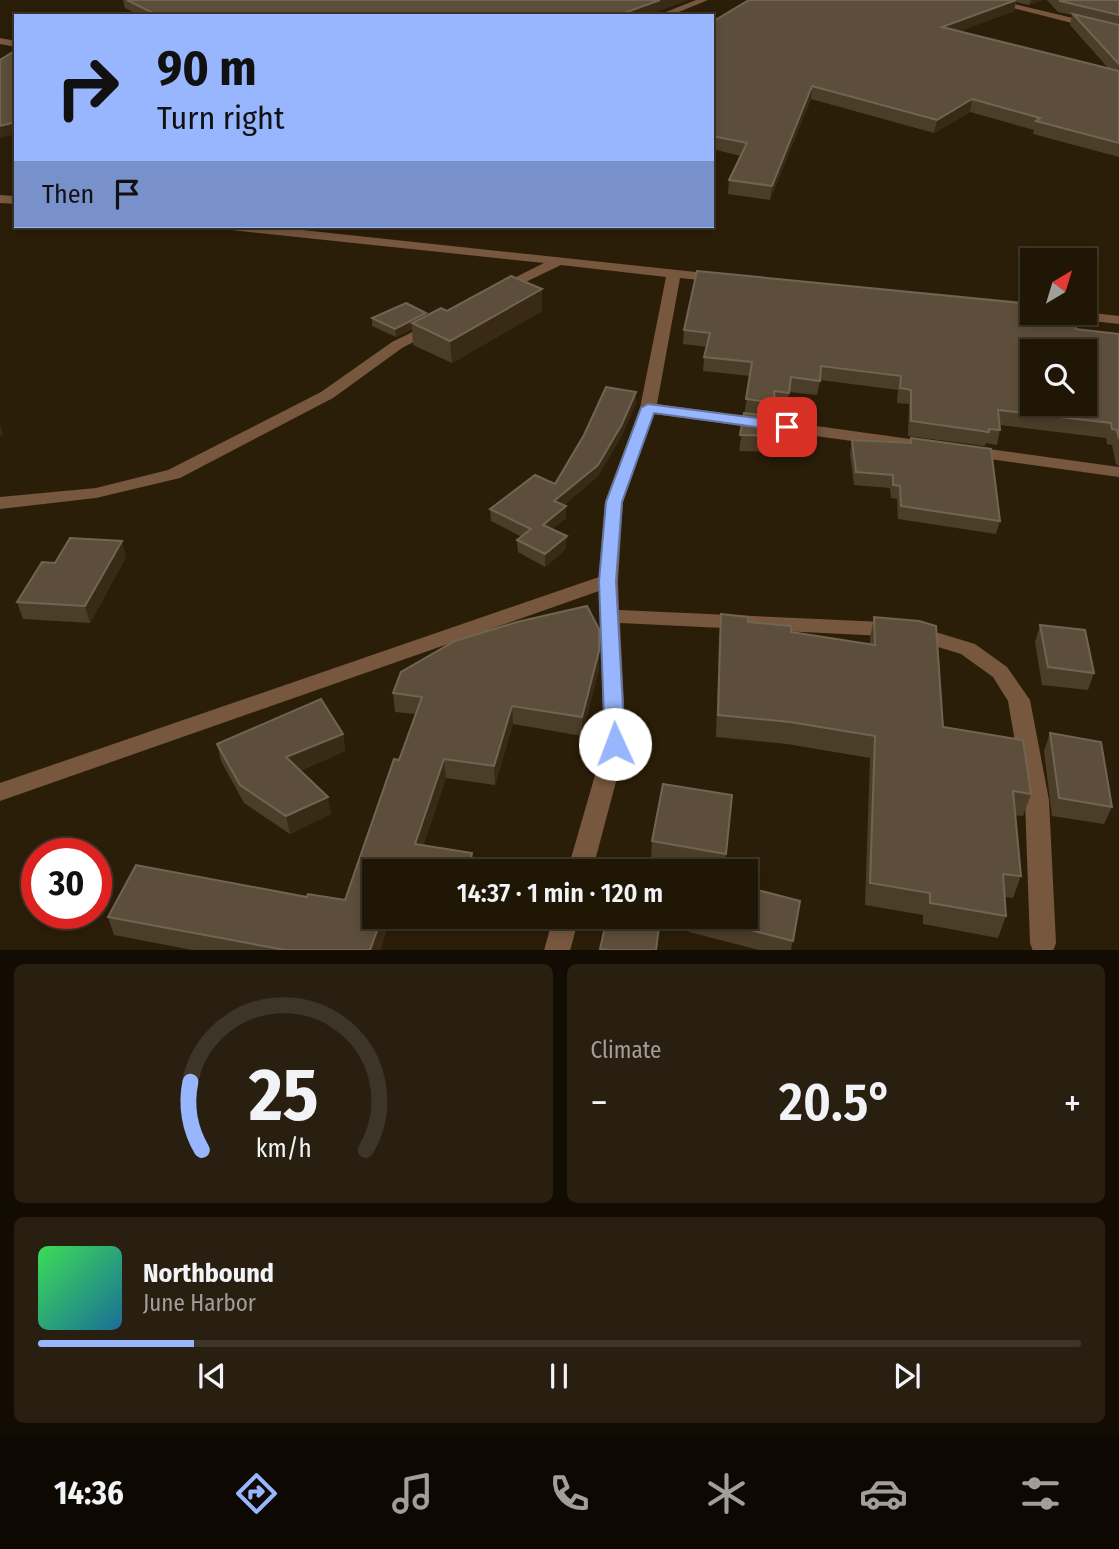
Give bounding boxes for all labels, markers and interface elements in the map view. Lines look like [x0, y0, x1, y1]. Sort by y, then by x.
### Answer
text: 90 m [157, 39, 257, 98]
icon: right [42, 42, 133, 133]
text: Turn right [157, 99, 284, 137]
icon: arrive [108, 175, 146, 213]
text: Then [42, 179, 94, 210]
north arrow [1020, 248, 1097, 326]
map controls [1020, 248, 1097, 416]
button: search [1020, 339, 1097, 416]
pin [757, 397, 817, 457]
icon: arrive [768, 408, 806, 446]
position arrow [578, 707, 652, 781]
speed limit sign: 30 [21, 838, 112, 929]
text: 14:37 · 1 min · 120 m [457, 878, 663, 909]
text: Climate [591, 1036, 661, 1064]
text: 25 [248, 1052, 318, 1139]
text: 20.5° [779, 1071, 892, 1134]
text: − [591, 1080, 608, 1126]
text: + [1064, 1080, 1081, 1126]
text: km/h [255, 1133, 311, 1163]
text: Northbound [143, 1258, 274, 1289]
text: June Harbor [143, 1289, 256, 1317]
icon: previous [193, 1357, 231, 1395]
icon: pause [540, 1357, 578, 1395]
icon: next [888, 1357, 926, 1395]
icon: directions [232, 1469, 281, 1518]
icon: music [388, 1469, 437, 1518]
icon: phone [545, 1469, 594, 1518]
icon: climate [702, 1469, 751, 1518]
icon: car [859, 1469, 908, 1518]
icon: filters [1016, 1469, 1065, 1518]
text: 14:36 [54, 1474, 124, 1512]

